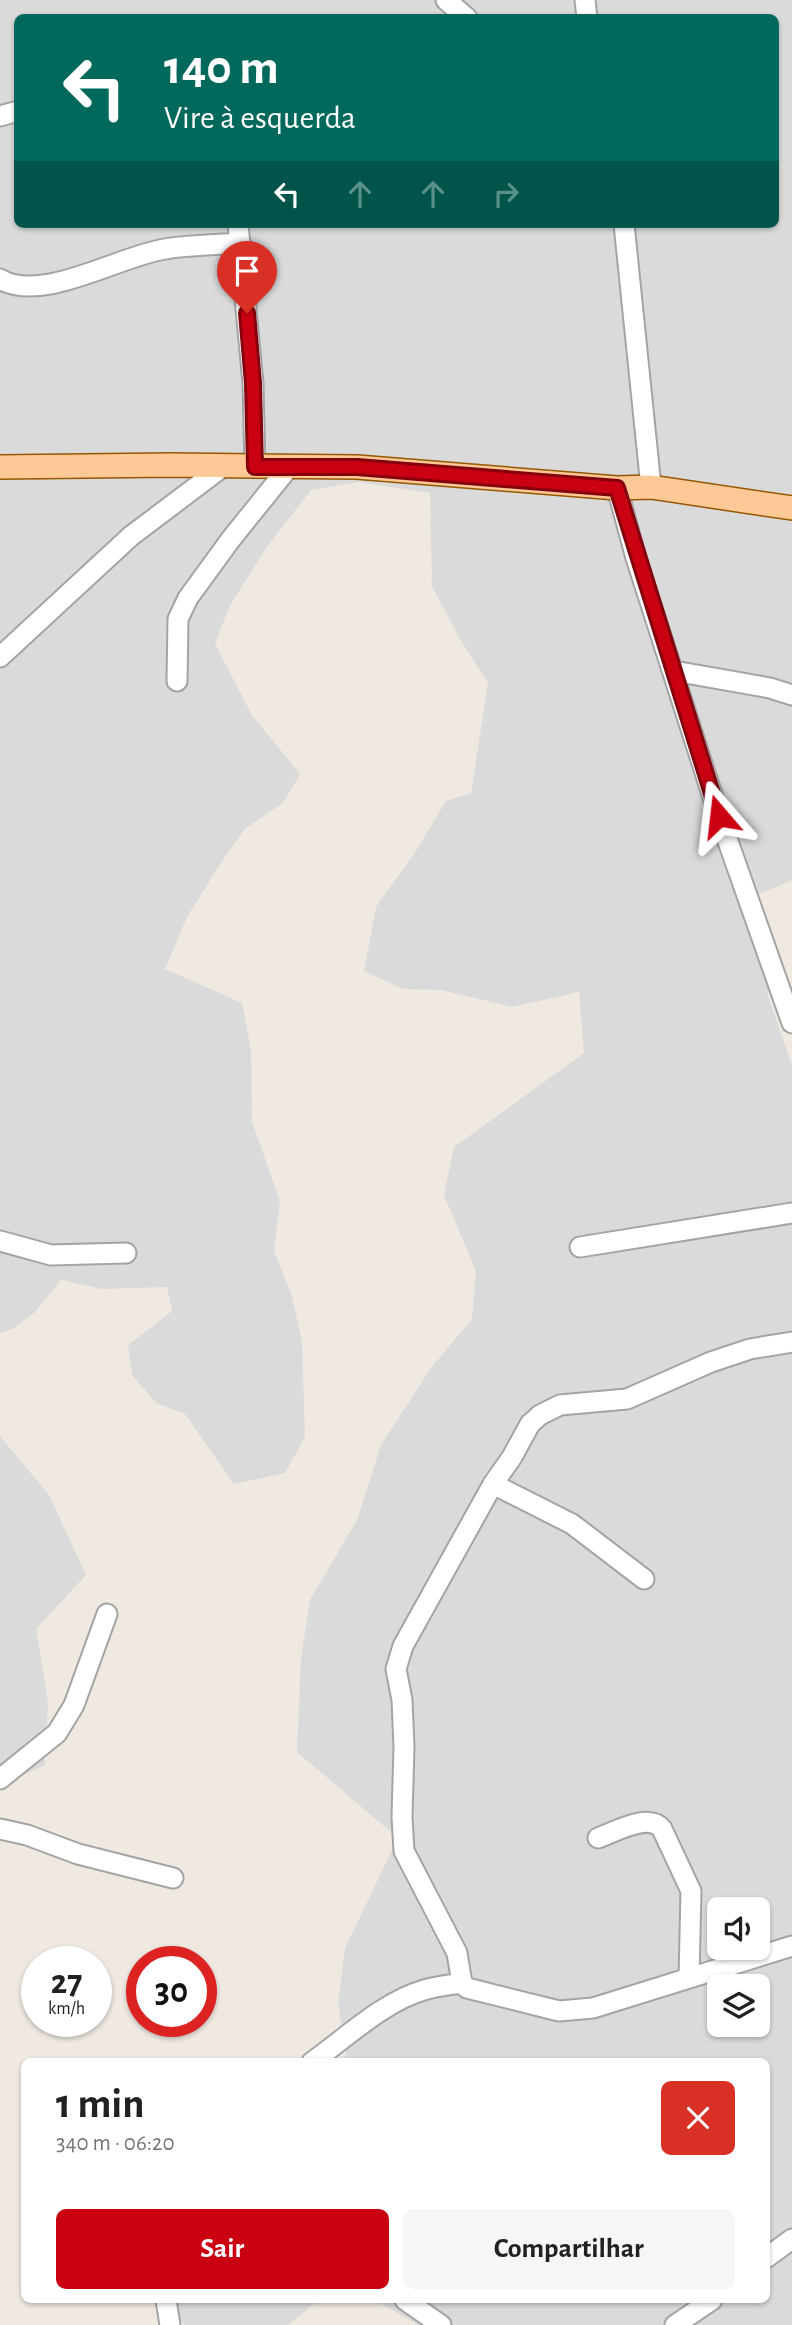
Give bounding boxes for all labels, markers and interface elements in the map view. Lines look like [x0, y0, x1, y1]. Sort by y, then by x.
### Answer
icon: left [49, 42, 140, 133]
text: 140 m [164, 44, 279, 93]
text: Vire à esquerda [164, 102, 356, 134]
icon: left [268, 175, 306, 213]
icon: ahead [341, 175, 379, 213]
icon: ahead [414, 175, 452, 213]
icon: right [487, 175, 525, 213]
pin [217, 241, 277, 313]
icon: arrive [228, 252, 266, 290]
position arrow [682, 779, 756, 853]
map controls [707, 1897, 770, 2037]
button: sound [707, 1897, 770, 1960]
speed limit sign: 30 [126, 1946, 217, 2037]
text: 27 [51, 1965, 82, 2000]
button: layers [707, 1974, 770, 2037]
text: km/h [48, 2000, 85, 2018]
button: close [661, 2081, 735, 2155]
text: 1 min [56, 2083, 145, 2125]
text: 340 m · 06:20 [56, 2132, 175, 2155]
button: Sair [56, 2209, 389, 2289]
button: Compartilhar [403, 2209, 735, 2289]

